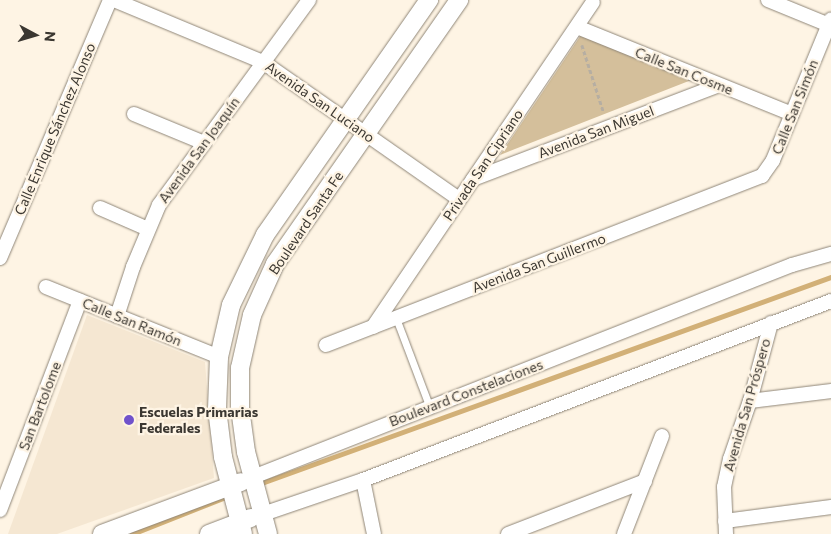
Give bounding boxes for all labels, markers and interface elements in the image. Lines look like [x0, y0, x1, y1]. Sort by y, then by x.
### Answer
north arrow [10, 10, 60, 60]
text: N [41, 31, 59, 43]
street label: Calle Enrique Sánchez Alonso [11, 40, 99, 218]
street label: Calle San Cosme [633, 44, 735, 98]
street label: Calle San Simón [768, 57, 822, 157]
street label: Avenida San Luciano [262, 58, 378, 146]
street label: Avenida San Joaquín [155, 94, 243, 206]
street label: Avenida San Miguel [536, 102, 656, 162]
street label: Privada San Cipriano [439, 106, 527, 224]
street label: Boulevard Santa Fe [265, 168, 347, 278]
street label: Avenida San Guillermo [470, 230, 608, 296]
street label: Calle San Ramón [80, 294, 184, 350]
street label: Avenida San Próspero [720, 337, 774, 473]
street label: Boulevard Constelaciones [387, 356, 545, 430]
street label: San Bartolome [15, 359, 65, 453]
place label: Escuelas Primarias Federales [139, 404, 258, 437]
marker: Escuelas Primarias Federales [123, 414, 135, 426]

